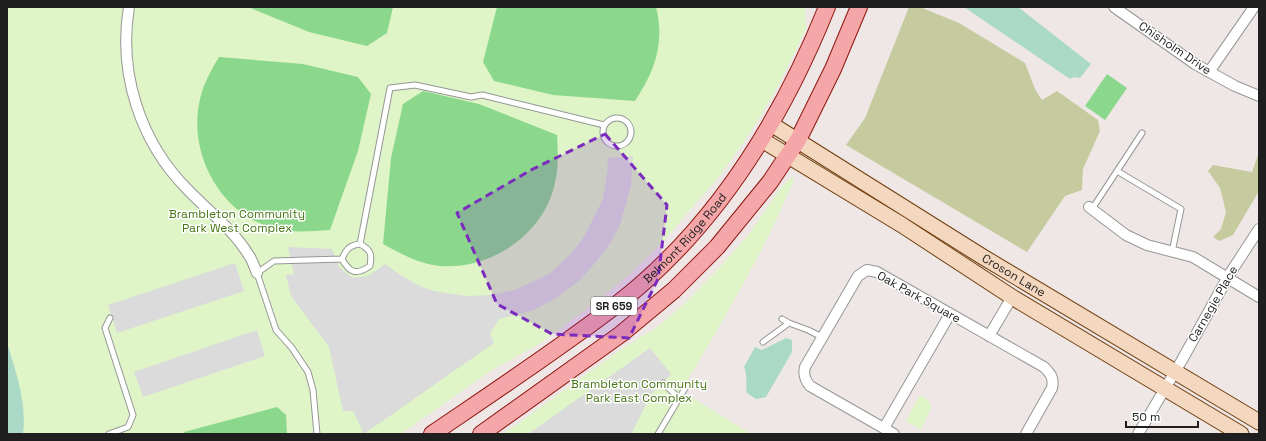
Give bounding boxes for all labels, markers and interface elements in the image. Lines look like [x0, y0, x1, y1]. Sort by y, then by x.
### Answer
street label: Chisholm Drive [1136, 18, 1214, 78]
street label: Belmont Ridge Road [640, 190, 730, 287]
park label: Brambleton Community Park West Complex [169, 206, 305, 236]
street label: Croson Lane [979, 250, 1049, 301]
street label: Carnegie Place [1185, 263, 1241, 345]
street label: Oak Park Square [874, 267, 964, 327]
road number: SR 659 [591, 297, 637, 315]
park label: Brambleton Community Park East Complex [571, 376, 707, 406]
scale bar [1126, 403, 1198, 429]
text: 50 m [1132, 409, 1160, 425]

